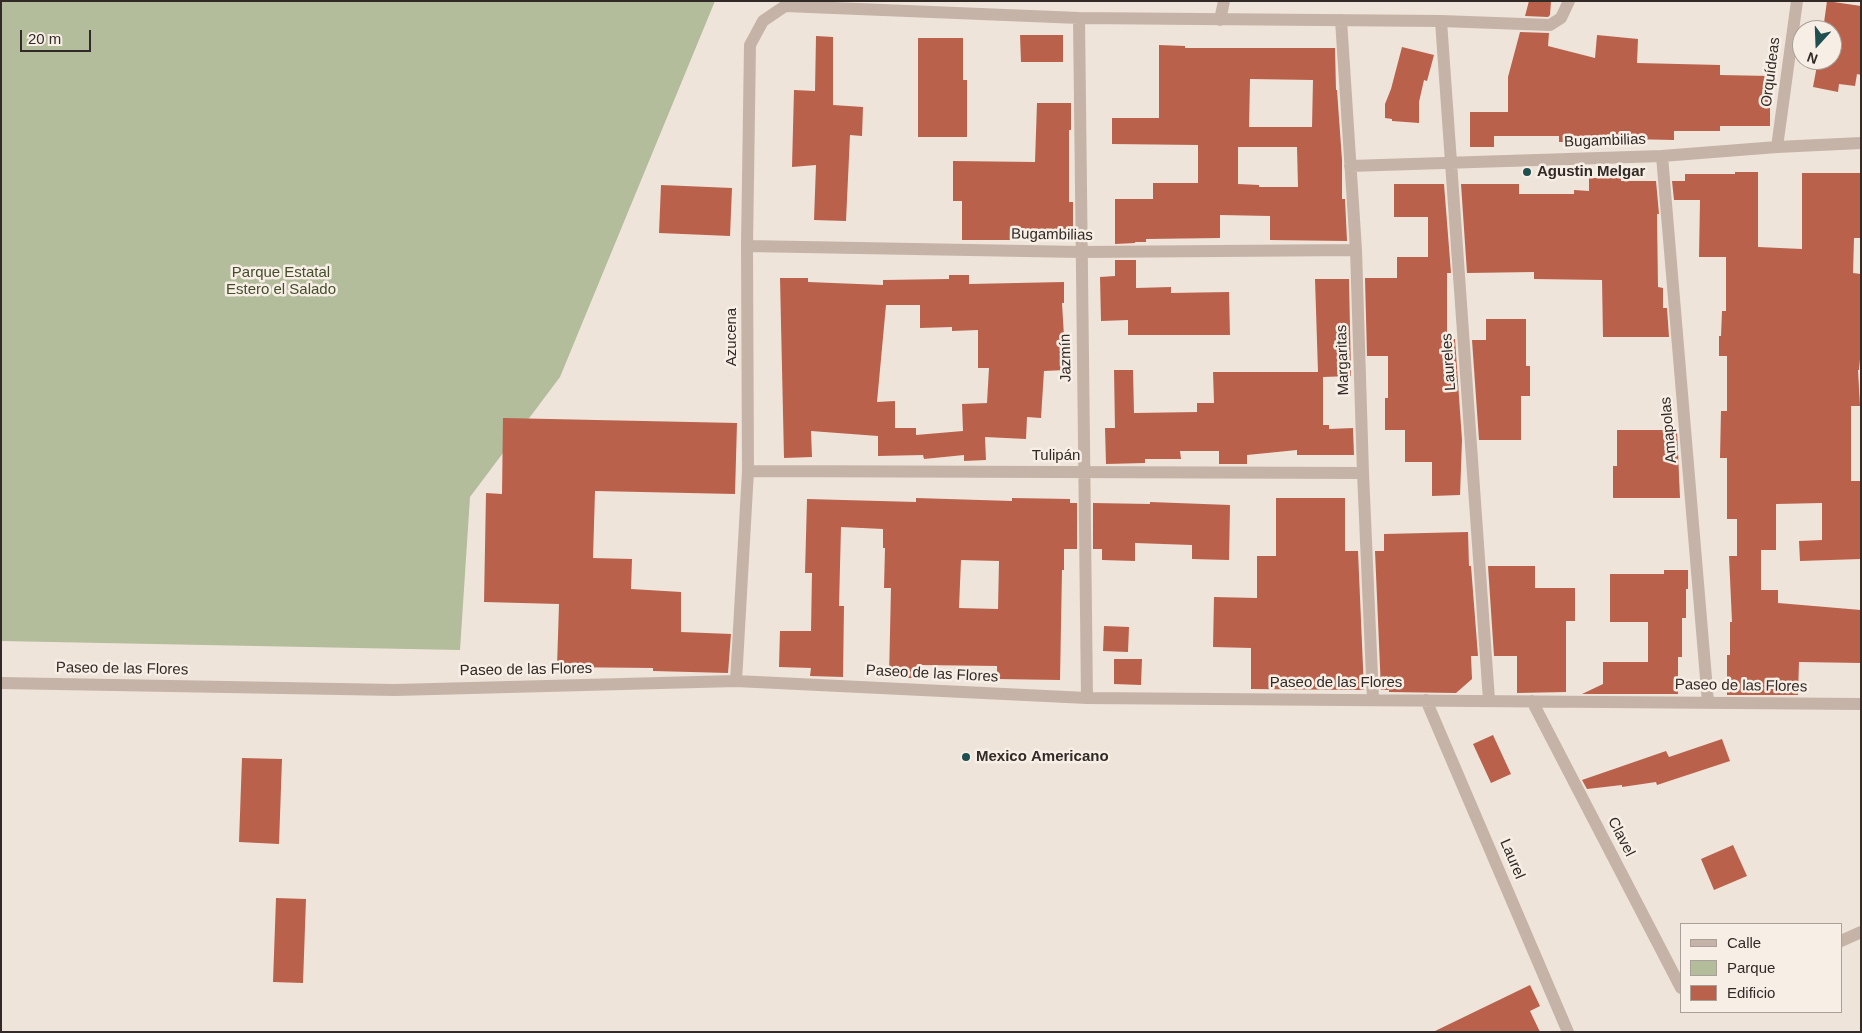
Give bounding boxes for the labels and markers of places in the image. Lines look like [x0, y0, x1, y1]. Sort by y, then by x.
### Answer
place label: Agustin Melgar [1537, 163, 1645, 181]
marker: Agustin Melgar [1521, 166, 1533, 178]
place label: Mexico Americano [976, 748, 1109, 766]
marker: Mexico Americano [960, 751, 972, 763]

